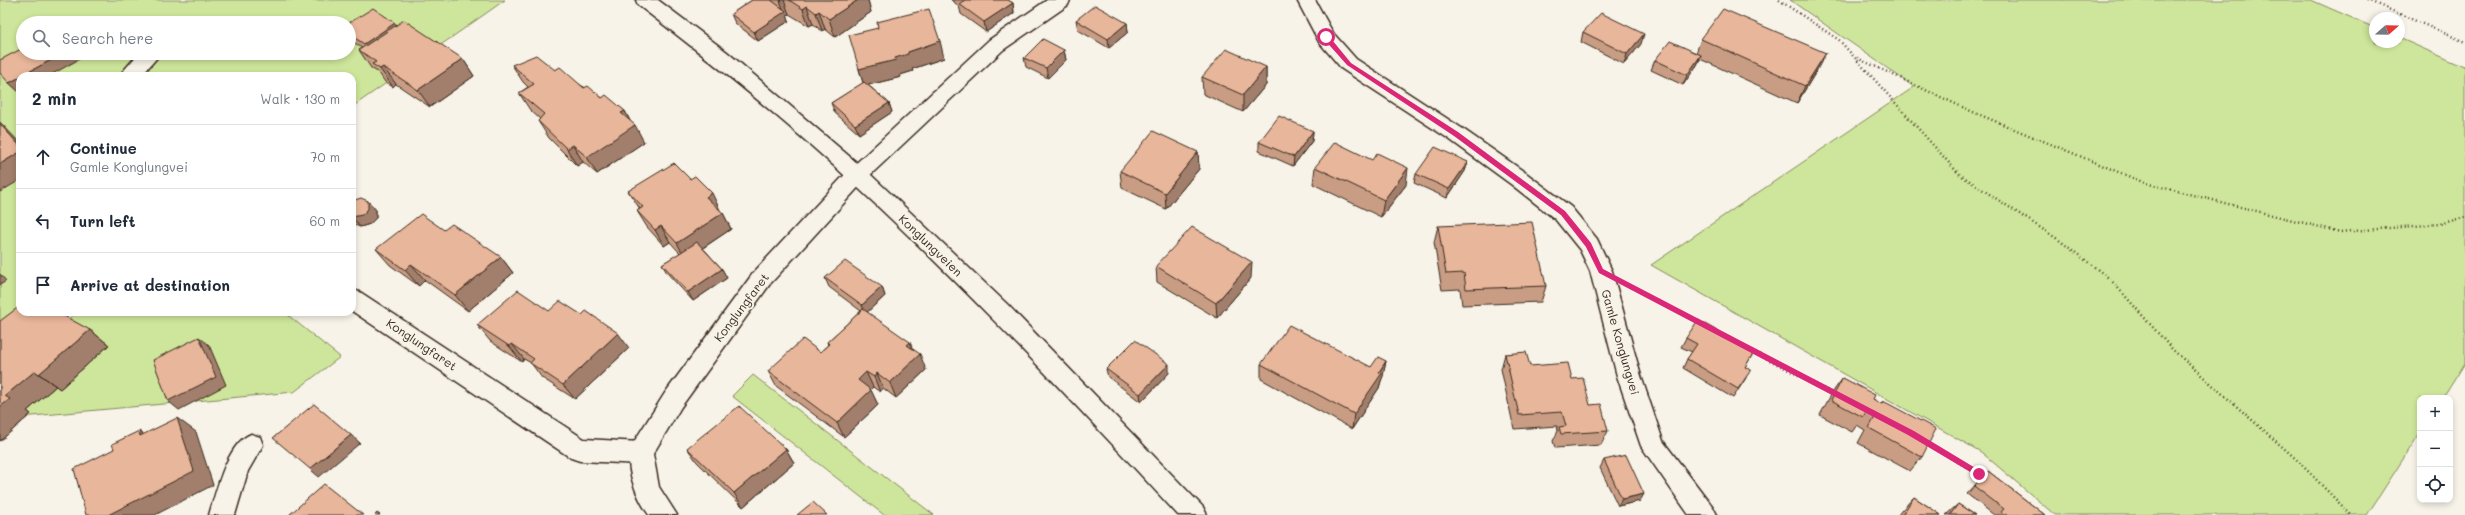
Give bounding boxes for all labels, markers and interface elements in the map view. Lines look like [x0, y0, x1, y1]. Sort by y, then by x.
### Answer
north arrow [2369, 12, 2405, 48]
search box [16, 16, 356, 60]
icon: search [30, 27, 52, 49]
text: Search here [62, 28, 153, 48]
route start [1317, 28, 1335, 46]
text: 2 min [32, 87, 77, 109]
text: Walk · 130 m [260, 90, 340, 107]
text: Continue [70, 138, 137, 158]
icon: ahead [32, 146, 54, 168]
text: 70 m [310, 148, 340, 165]
text: Gamle Konglungvei [70, 158, 188, 175]
icon: left [32, 210, 54, 232]
text: Turn left [70, 211, 135, 231]
street label: Konglungveien [896, 211, 966, 279]
text: 60 m [310, 212, 340, 229]
street label: Konglungfaret [710, 269, 772, 345]
icon: arrive [32, 274, 54, 296]
text: Arrive at destination [70, 275, 230, 295]
street label: Gamle Konglungvei [1598, 287, 1644, 397]
street label: Konglungfaret [384, 314, 460, 374]
map controls [2417, 395, 2453, 503]
button: + [2417, 395, 2453, 431]
button: − [2417, 431, 2453, 467]
route end [1970, 465, 1988, 483]
button: locate [2417, 467, 2453, 503]

